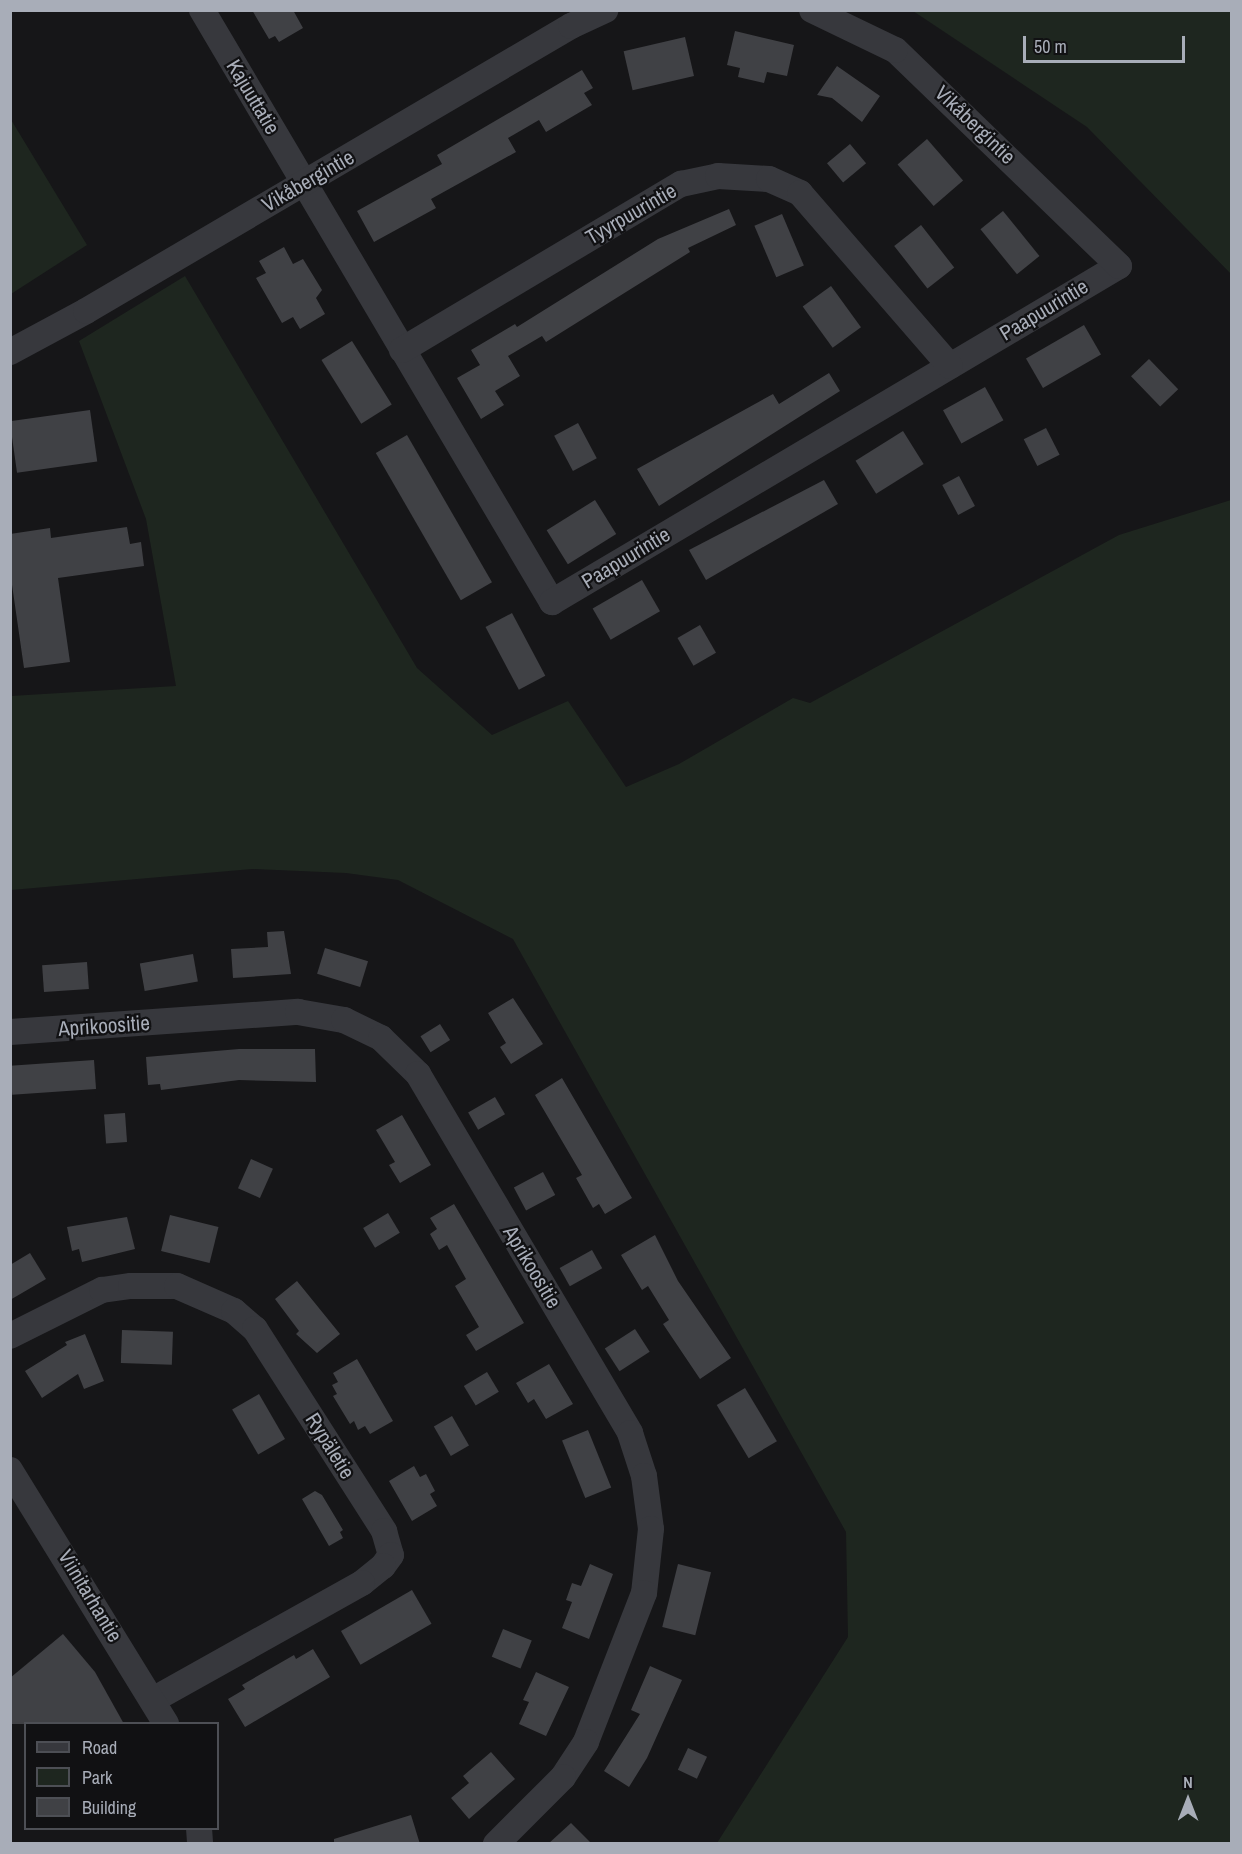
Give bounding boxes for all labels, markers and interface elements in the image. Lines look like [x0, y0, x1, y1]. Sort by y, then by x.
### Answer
scale bar [1026, 24, 1188, 62]
text: 50 m [1034, 34, 1067, 59]
street label: Kajuuttatie [221, 55, 285, 139]
street label: Vikåbergintie [930, 80, 1020, 170]
street label: Vikåbergintie [257, 145, 359, 217]
street label: Tyyrpuurintie [581, 178, 681, 250]
street label: Paapuurintie [995, 274, 1093, 346]
street label: Paapuurintie [577, 522, 675, 594]
street label: Aprikoositie [57, 1010, 151, 1042]
street label: Aprikoositie [498, 1221, 566, 1313]
street label: Rypäletie [300, 1408, 360, 1484]
street label: Viinitarhantie [53, 1545, 127, 1647]
legend [24, 1722, 219, 1830]
text: Road [82, 1735, 117, 1760]
text: Park [82, 1765, 112, 1790]
north arrow [1158, 1770, 1218, 1830]
text: N [1183, 1771, 1193, 1793]
text: Building [82, 1795, 136, 1820]

